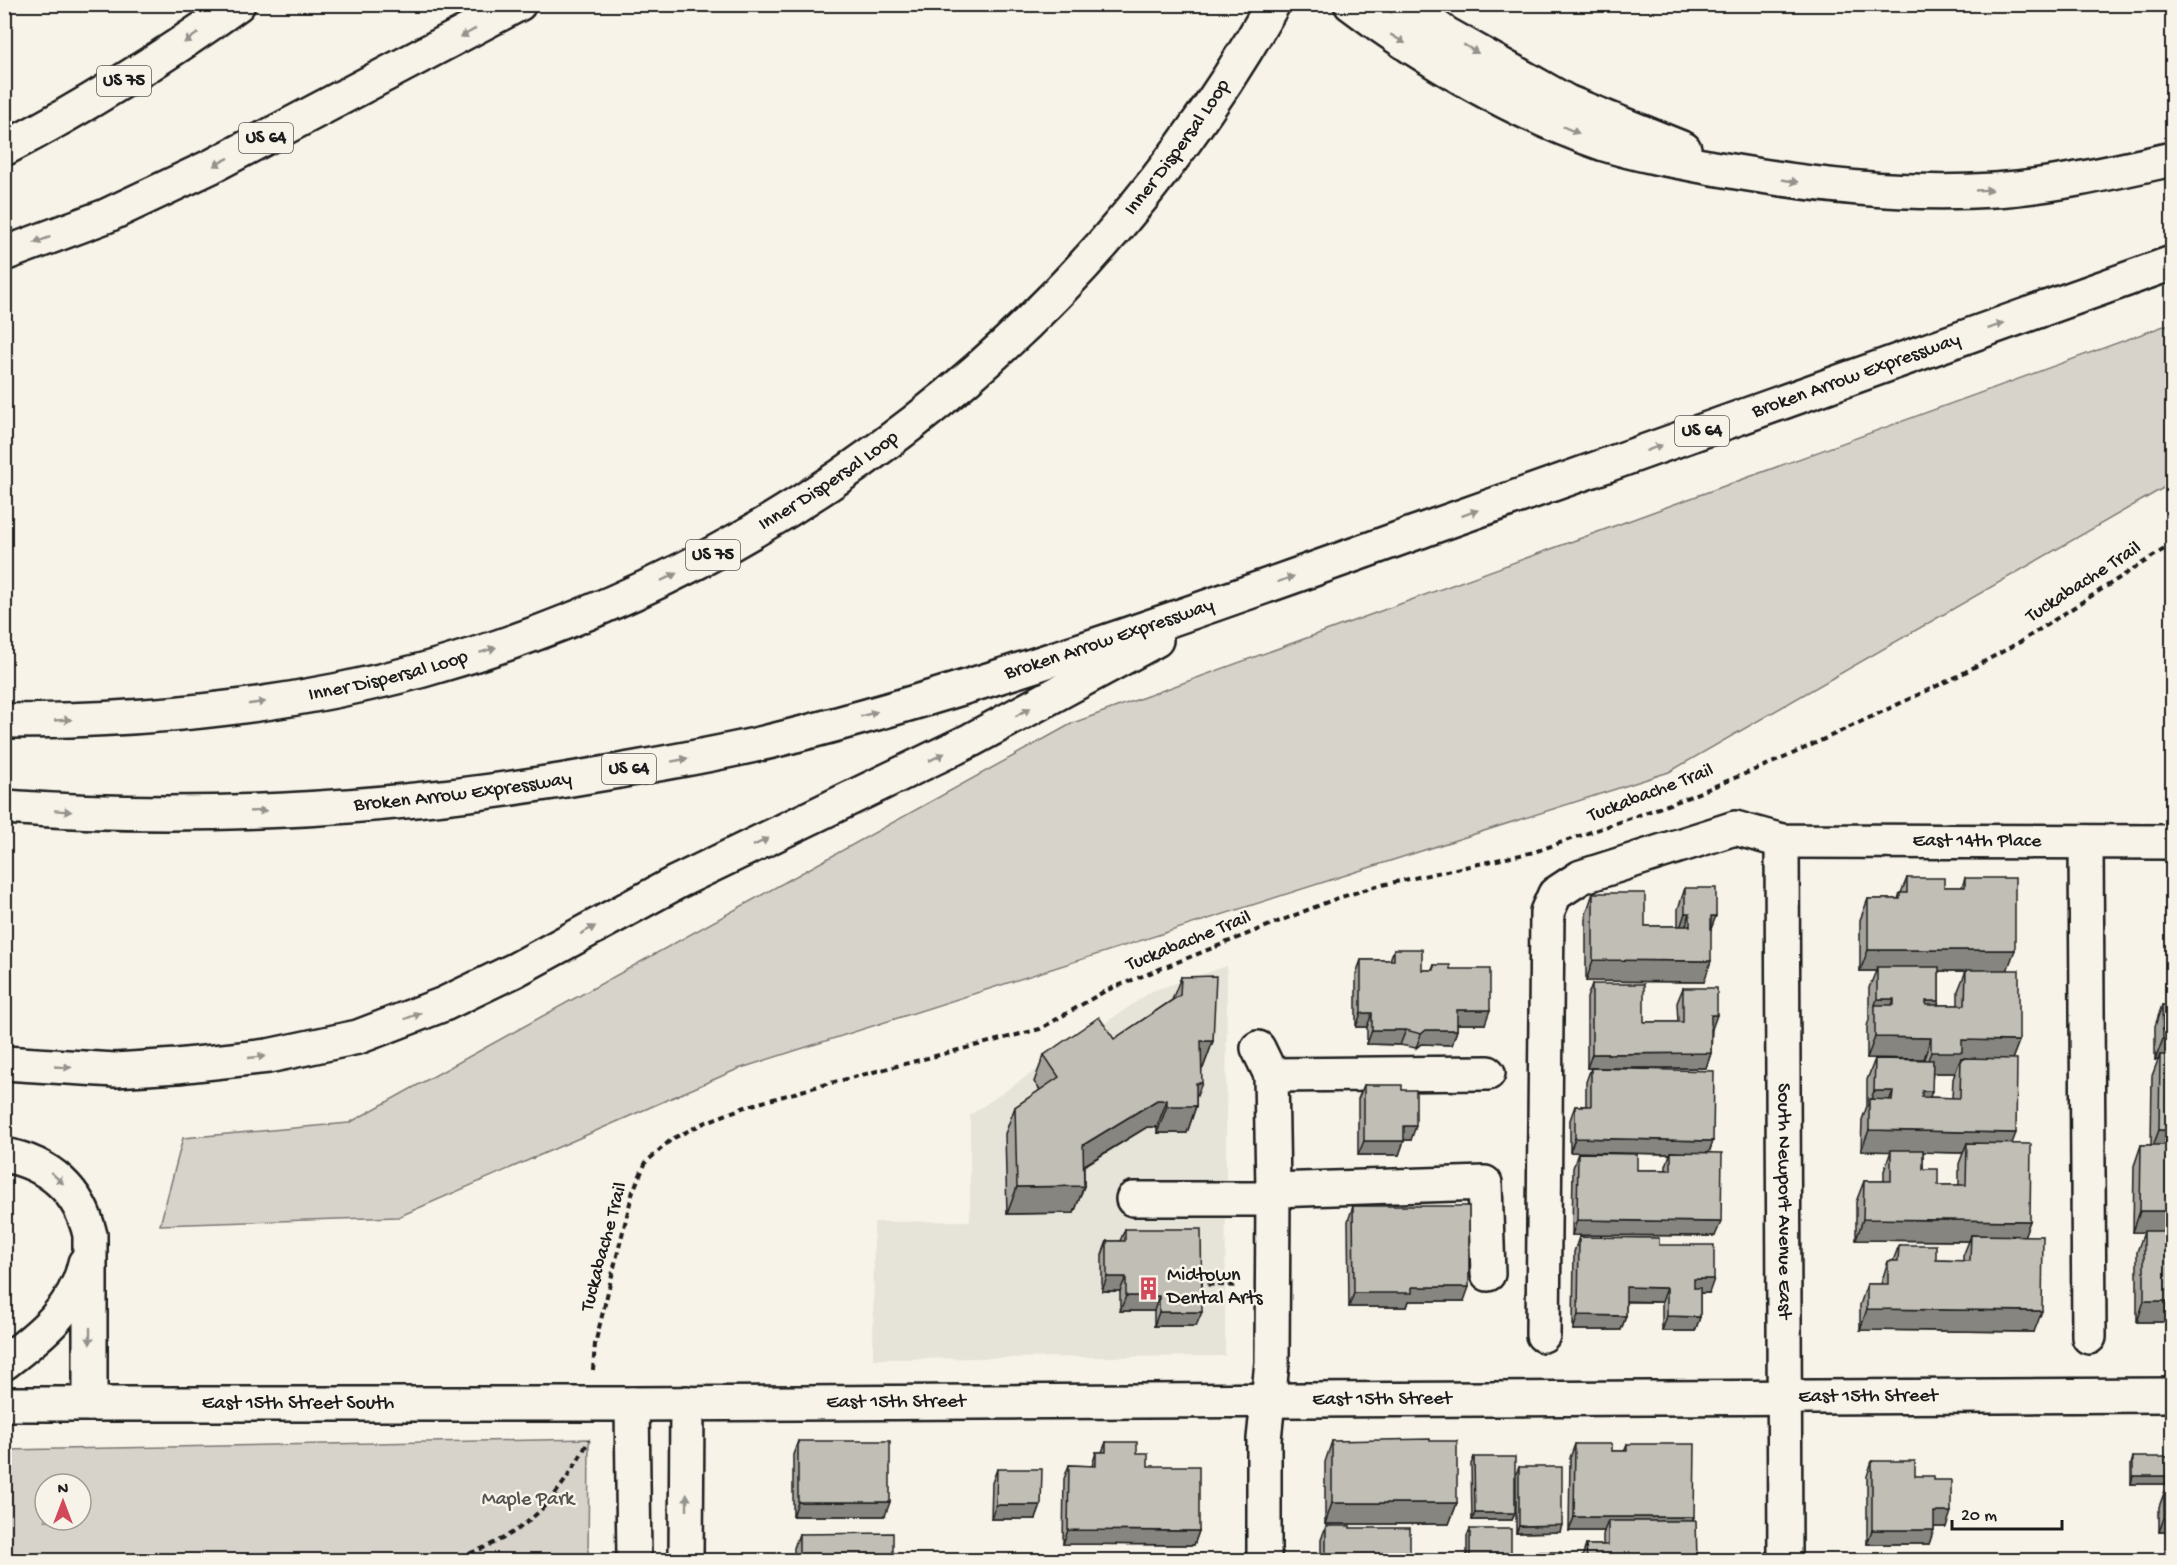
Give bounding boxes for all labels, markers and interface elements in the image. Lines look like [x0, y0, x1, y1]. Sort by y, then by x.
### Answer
one-way arrow [460, 27, 476, 38]
one-way arrow [183, 32, 199, 44]
one-way arrow [1390, 34, 1406, 45]
one-way arrow [1463, 43, 1479, 54]
road number: US 75 [97, 66, 151, 96]
street label: Inner Dispersal Loop [1120, 75, 1236, 220]
road number: US 64 [239, 123, 293, 153]
one-way arrow [1562, 125, 1580, 135]
one-way arrow [212, 157, 229, 167]
one-way arrow [1780, 177, 1799, 186]
one-way arrow [1975, 186, 1994, 195]
one-way arrow [33, 235, 51, 245]
one-way arrow [1987, 321, 2005, 331]
street label: Broken Arrow Expressway [1748, 328, 1964, 424]
road number: US 64 [1675, 416, 1729, 446]
street label: Inner Dispersal Loop [755, 426, 904, 536]
one-way arrow [1645, 443, 1663, 453]
one-way arrow [1461, 508, 1479, 518]
street label: Tuckabache Trail [2021, 537, 2146, 629]
road number: US 75 [686, 540, 740, 570]
one-way arrow [660, 573, 677, 582]
one-way arrow [1277, 573, 1295, 583]
street label: Broken Arrow Expressway [1001, 594, 1217, 686]
one-way arrow [479, 645, 497, 654]
street label: Inner Dispersal Loop [307, 646, 471, 707]
one-way arrow [248, 698, 267, 707]
one-way arrow [1014, 707, 1031, 717]
one-way arrow [861, 709, 879, 718]
one-way arrow [53, 716, 72, 725]
one-way arrow [928, 752, 945, 762]
road number: US 64 [602, 754, 656, 784]
one-way arrow [671, 755, 690, 764]
street label: Tuckabache Trail [1584, 759, 1717, 829]
street label: Broken Arrow Expressway [352, 768, 574, 817]
one-way arrow [248, 806, 267, 816]
one-way arrow [53, 807, 72, 816]
street label: East 14th Place [1912, 830, 2042, 853]
one-way arrow [753, 837, 770, 846]
street label: Tuckabache Trail [1122, 906, 1255, 978]
one-way arrow [579, 925, 596, 935]
one-way arrow [404, 1011, 422, 1021]
one-way arrow [248, 1052, 267, 1062]
one-way arrow [53, 1063, 72, 1072]
street label: South Newport Avenue East [1772, 1083, 1796, 1321]
one-way arrow [49, 1171, 64, 1184]
street label: Tuckabache Trail [576, 1180, 633, 1315]
place label: Midtown Dental Arts [1165, 1265, 1263, 1311]
building icon: Midtown Dental Arts [1136, 1275, 1162, 1301]
one-way arrow [85, 1326, 95, 1345]
street label: East 15th Street [1798, 1385, 1940, 1409]
street label: East 15th Street [1312, 1388, 1454, 1412]
street label: East 15th Street [826, 1391, 968, 1414]
street label: East 15th Street South [202, 1393, 394, 1416]
north arrow [33, 1472, 93, 1532]
text: N [58, 1481, 69, 1500]
park label: Maple Park [482, 1489, 576, 1512]
one-way arrow [682, 1493, 692, 1512]
scale bar [1952, 1493, 2062, 1531]
text: 20 m [1961, 1506, 1997, 1527]

